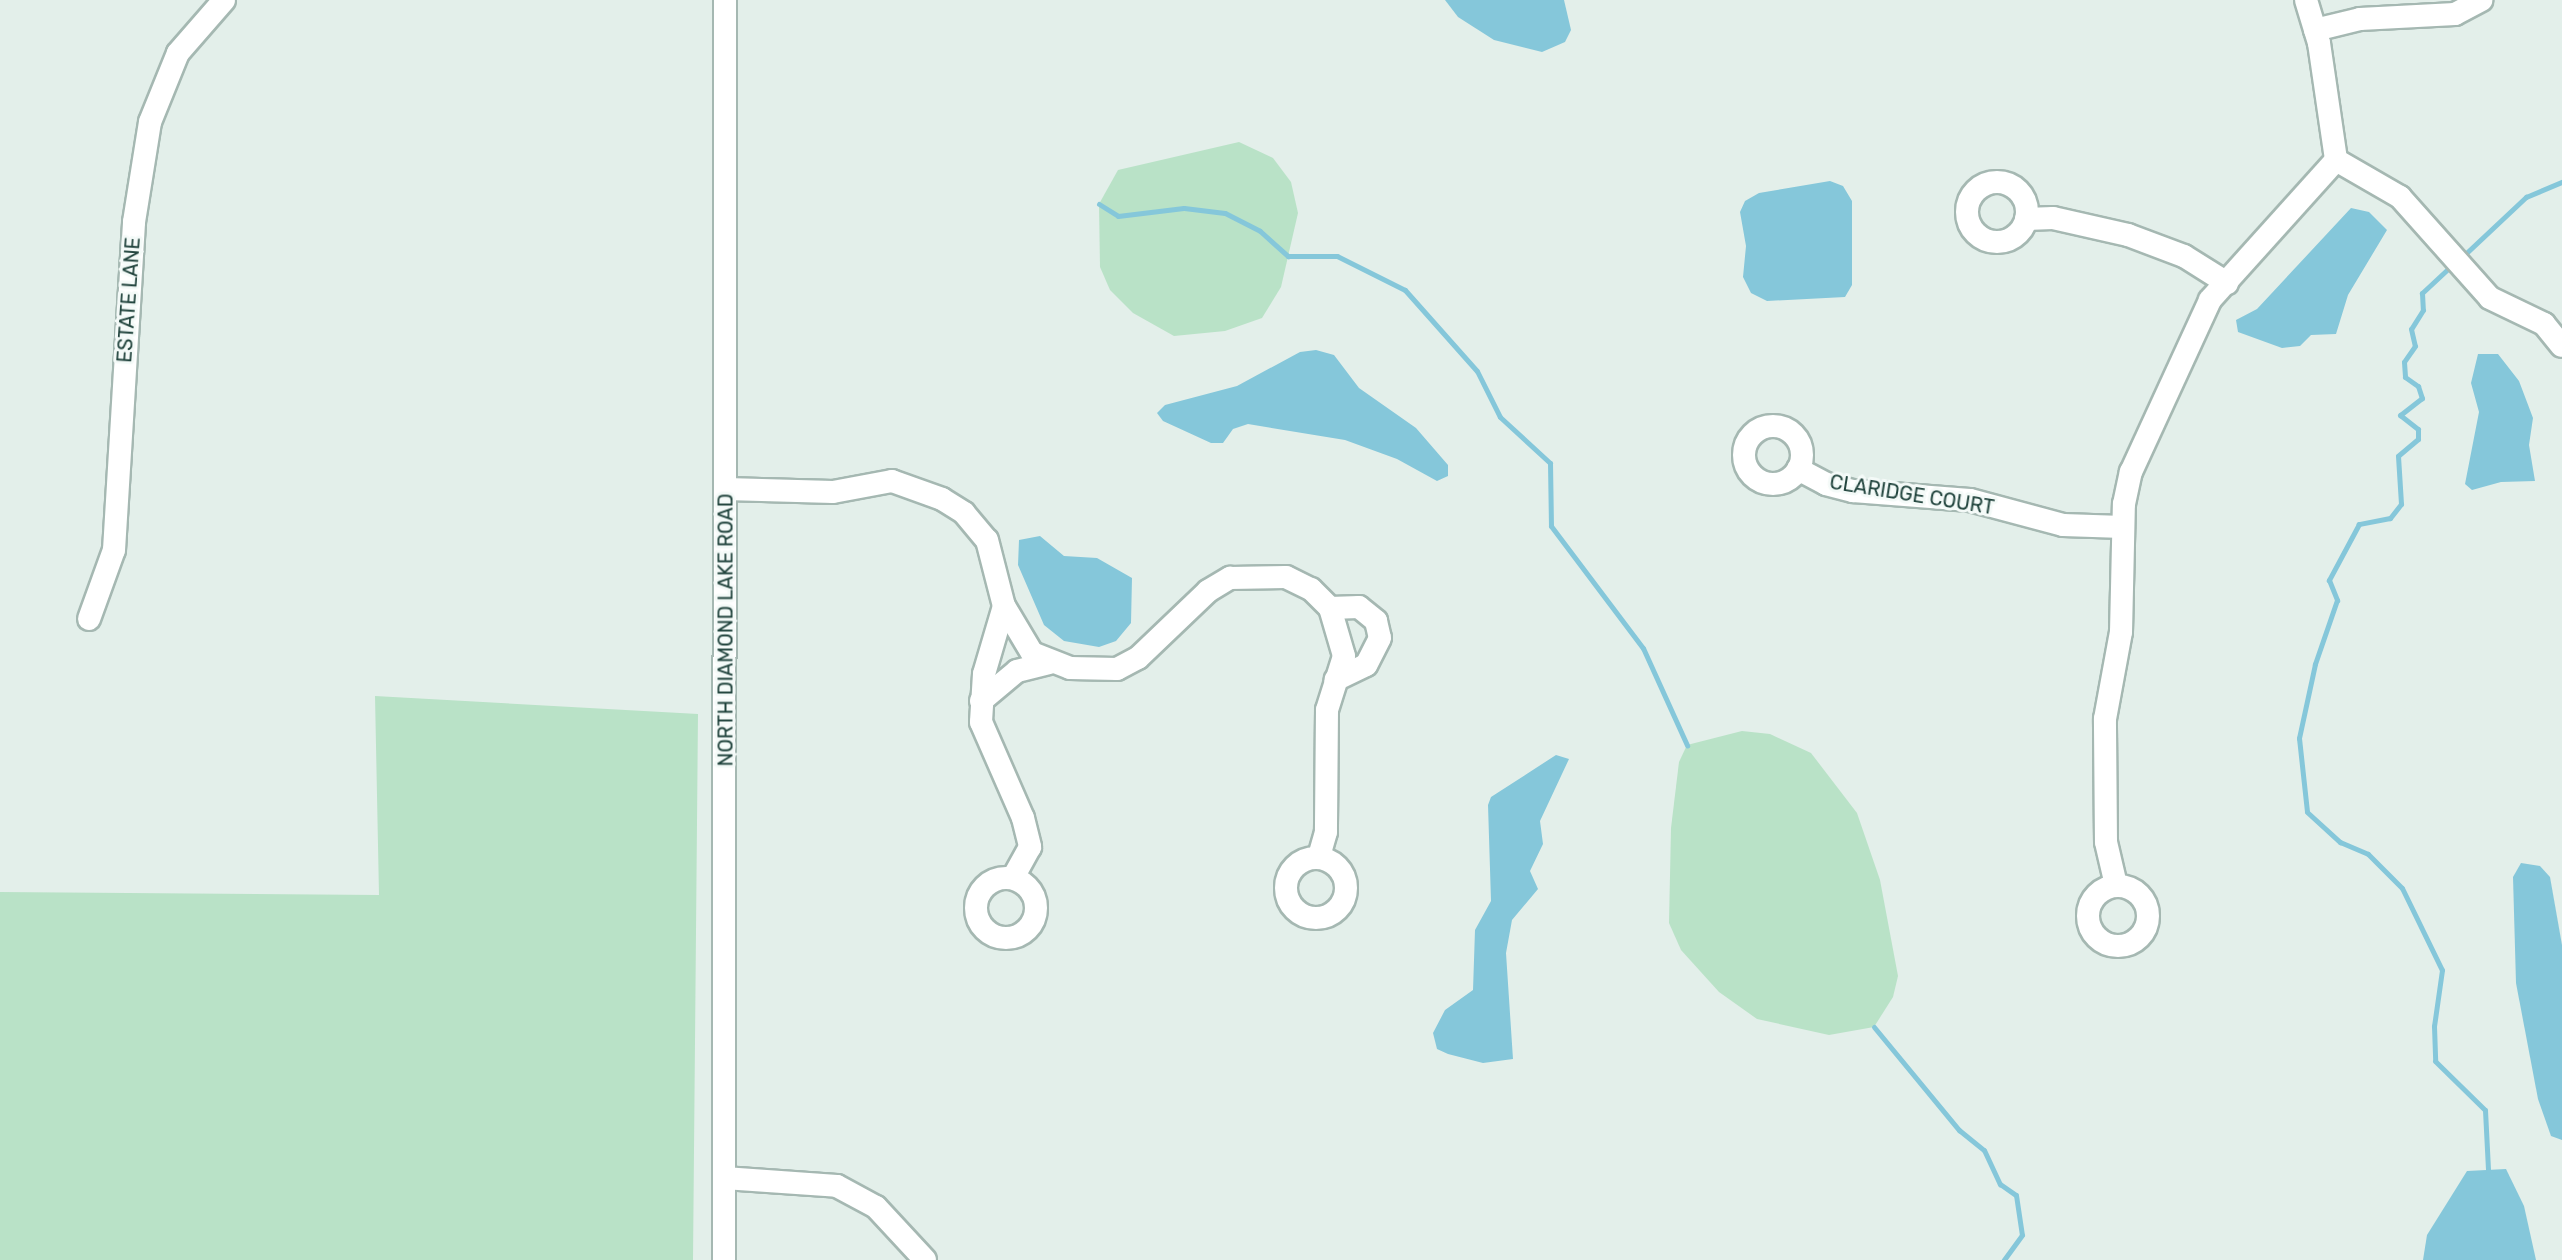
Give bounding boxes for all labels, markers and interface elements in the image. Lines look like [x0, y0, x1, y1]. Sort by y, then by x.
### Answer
street label: ESTATE LANE [113, 236, 145, 364]
street label: CLARIDGE COURT [1828, 470, 1996, 520]
street label: NORTH DIAMOND LAKE ROAD [714, 493, 738, 767]

